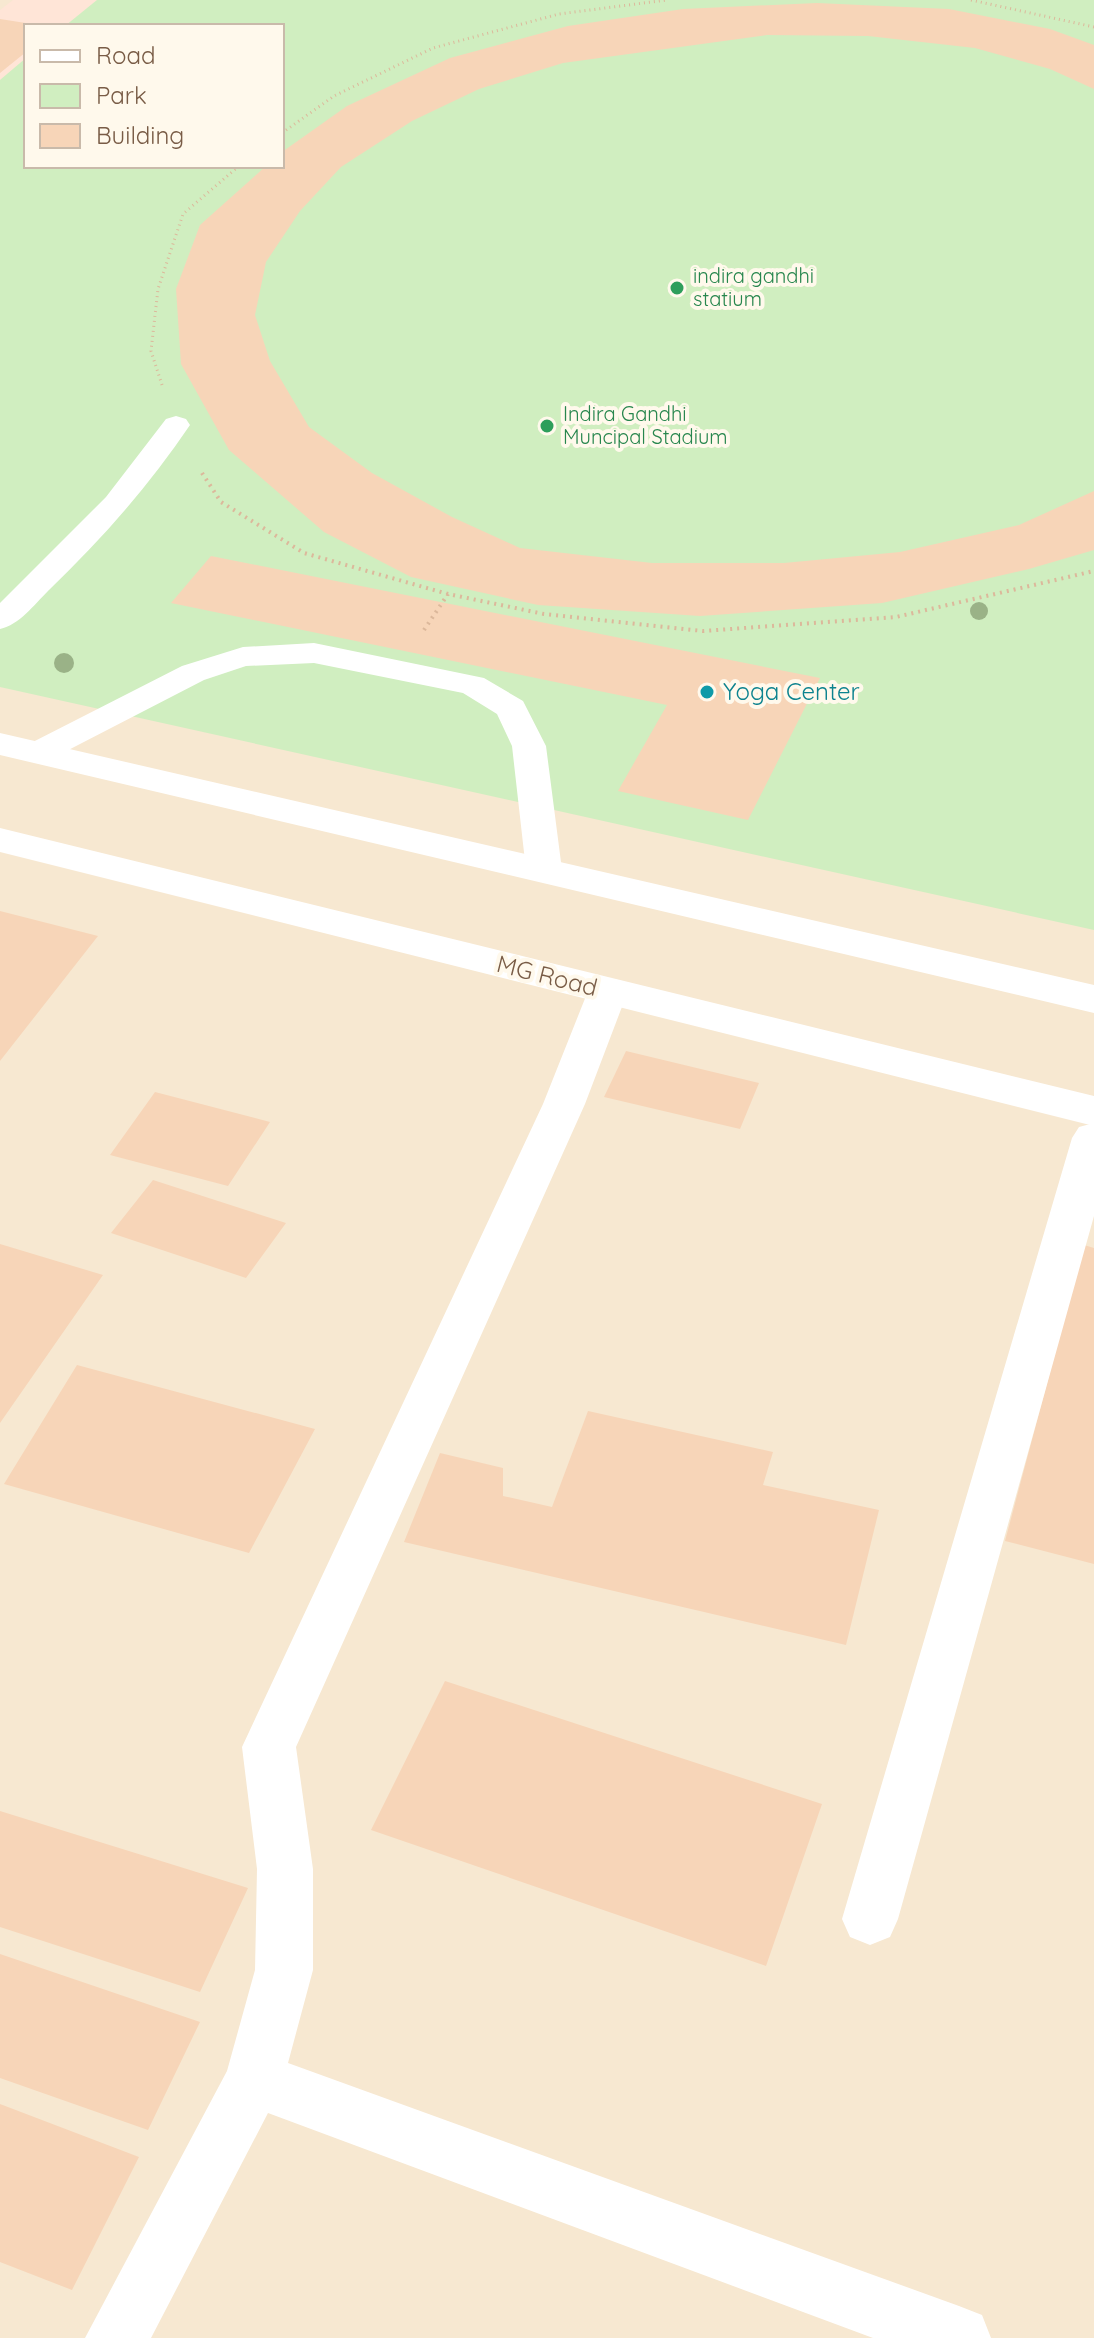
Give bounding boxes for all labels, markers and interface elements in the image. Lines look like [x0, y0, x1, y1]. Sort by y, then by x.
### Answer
legend [24, 24, 284, 168]
text: Road [96, 40, 156, 70]
text: Park [96, 80, 147, 110]
text: Building [96, 120, 184, 150]
place label: indira gandhi statium [693, 263, 814, 311]
marker: indira gandhi statium [668, 279, 686, 297]
place label: Indira Gandhi Muncipal Stadium [563, 401, 728, 449]
marker: Indira Gandhi Muncipal Stadium [538, 417, 556, 435]
place label: Yoga Center [723, 676, 860, 706]
marker: Yoga Center [698, 683, 716, 701]
street label: MG Road [494, 948, 601, 1002]

